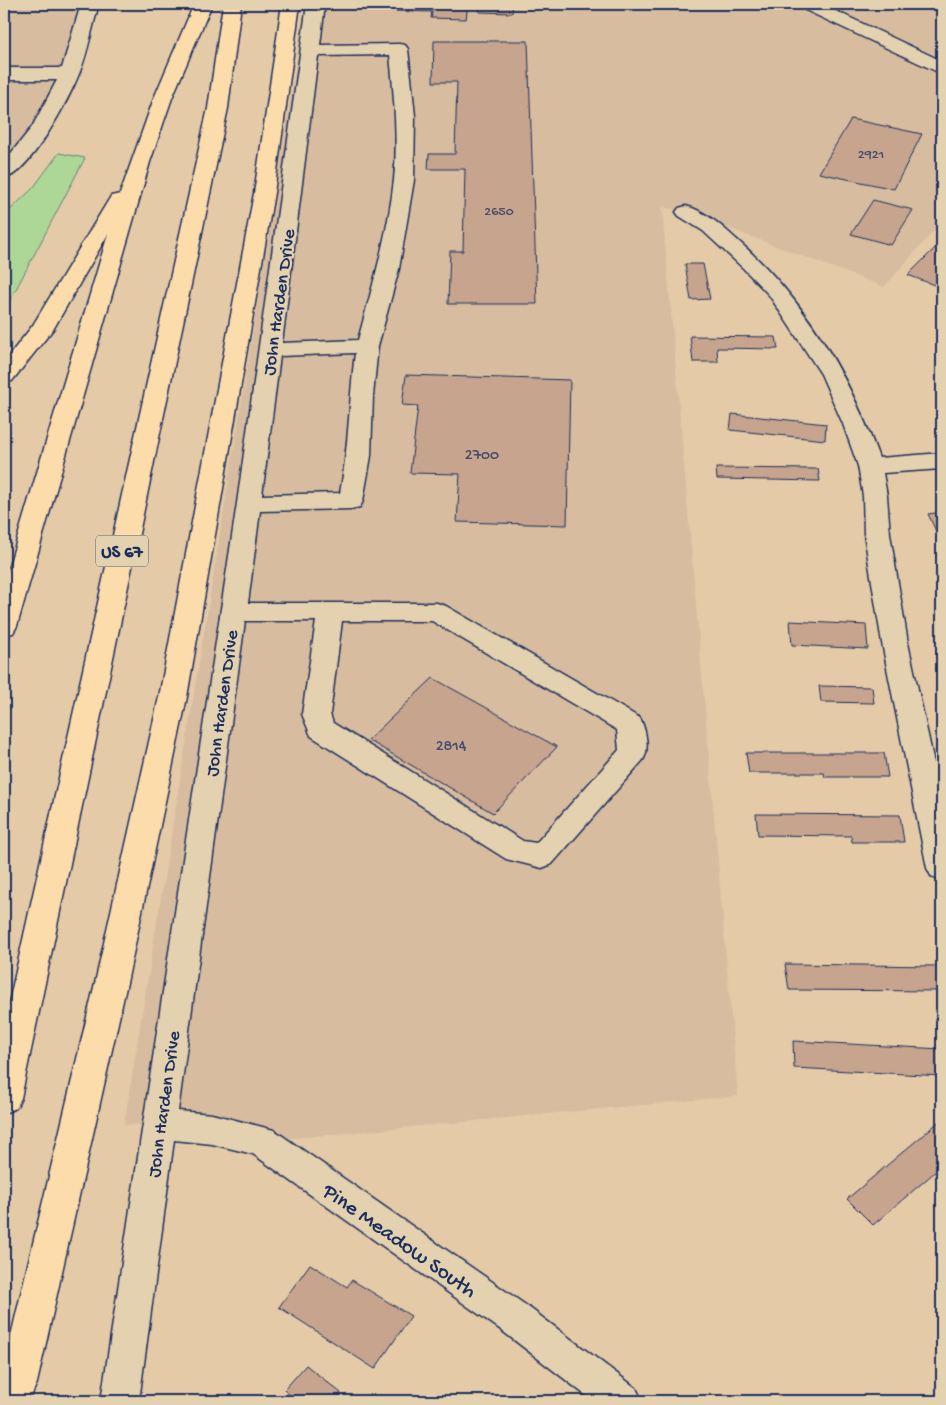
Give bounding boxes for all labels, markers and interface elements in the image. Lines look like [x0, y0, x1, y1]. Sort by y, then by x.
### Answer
house number: 2921 [858, 147, 884, 164]
house number: 2650 [484, 204, 514, 221]
street label: John Harden Drive [259, 228, 302, 377]
house number: 2700 [465, 447, 499, 466]
road number: US 67 [96, 536, 148, 566]
street label: John Harden Drive [202, 629, 245, 778]
house number: 2814 [436, 738, 467, 757]
street label: John Harden Drive [144, 1030, 187, 1179]
street label: Pine Meadow South [316, 1179, 481, 1305]

